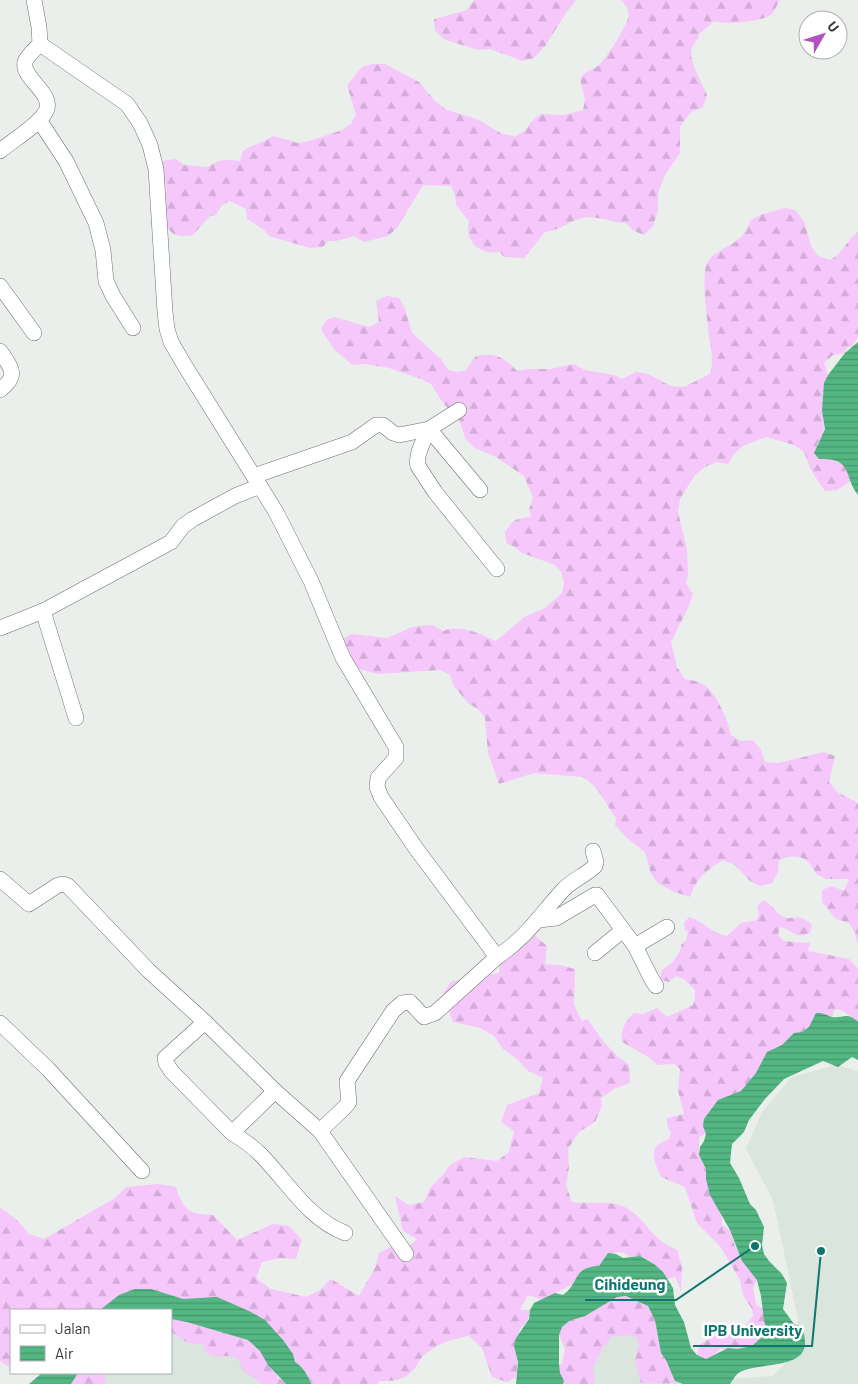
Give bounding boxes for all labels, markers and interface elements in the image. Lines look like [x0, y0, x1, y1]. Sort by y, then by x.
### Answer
north arrow [798, 10, 848, 60]
text: U [824, 18, 843, 35]
callout: Cihideung [585, 1269, 676, 1300]
text: Cihideung [595, 1274, 665, 1293]
legend [10, 1309, 172, 1374]
callout: IPB University [693, 1315, 812, 1346]
text: Jalan [55, 1319, 91, 1337]
text: IPB University [704, 1320, 802, 1339]
text: Air [55, 1344, 74, 1362]

